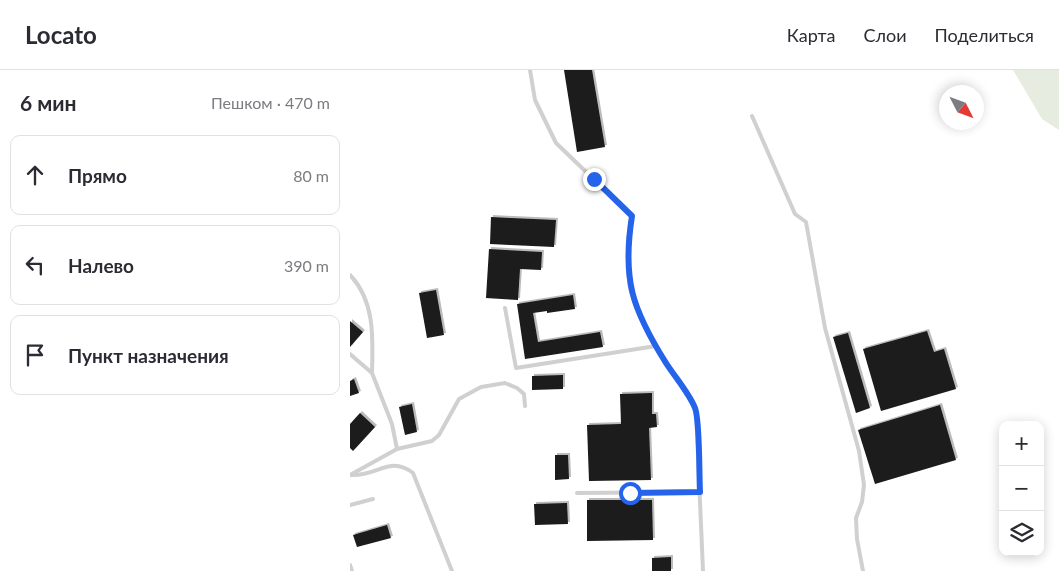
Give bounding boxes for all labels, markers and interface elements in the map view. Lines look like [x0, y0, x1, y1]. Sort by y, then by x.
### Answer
text: Locato [25, 20, 97, 49]
text: Карта [787, 24, 835, 46]
text: Слои [863, 24, 907, 46]
text: Поделиться [935, 24, 1034, 46]
north arrow [939, 85, 984, 130]
text: 6 мин [20, 90, 77, 115]
text: Пешком · 470 m [211, 93, 330, 112]
icon: ahead [21, 161, 49, 189]
text: Прямо [68, 164, 127, 187]
text: 80 m [293, 166, 329, 185]
route end [583, 168, 606, 191]
icon: left [21, 251, 49, 279]
text: Налево [68, 254, 134, 277]
text: 390 m [284, 256, 329, 275]
icon: arrive [21, 341, 49, 369]
text: Пункт назначения [68, 344, 229, 367]
map controls [999, 421, 1044, 556]
button: + [999, 421, 1044, 466]
button: − [999, 466, 1044, 511]
route start [619, 482, 642, 505]
button: layers [999, 511, 1044, 556]

